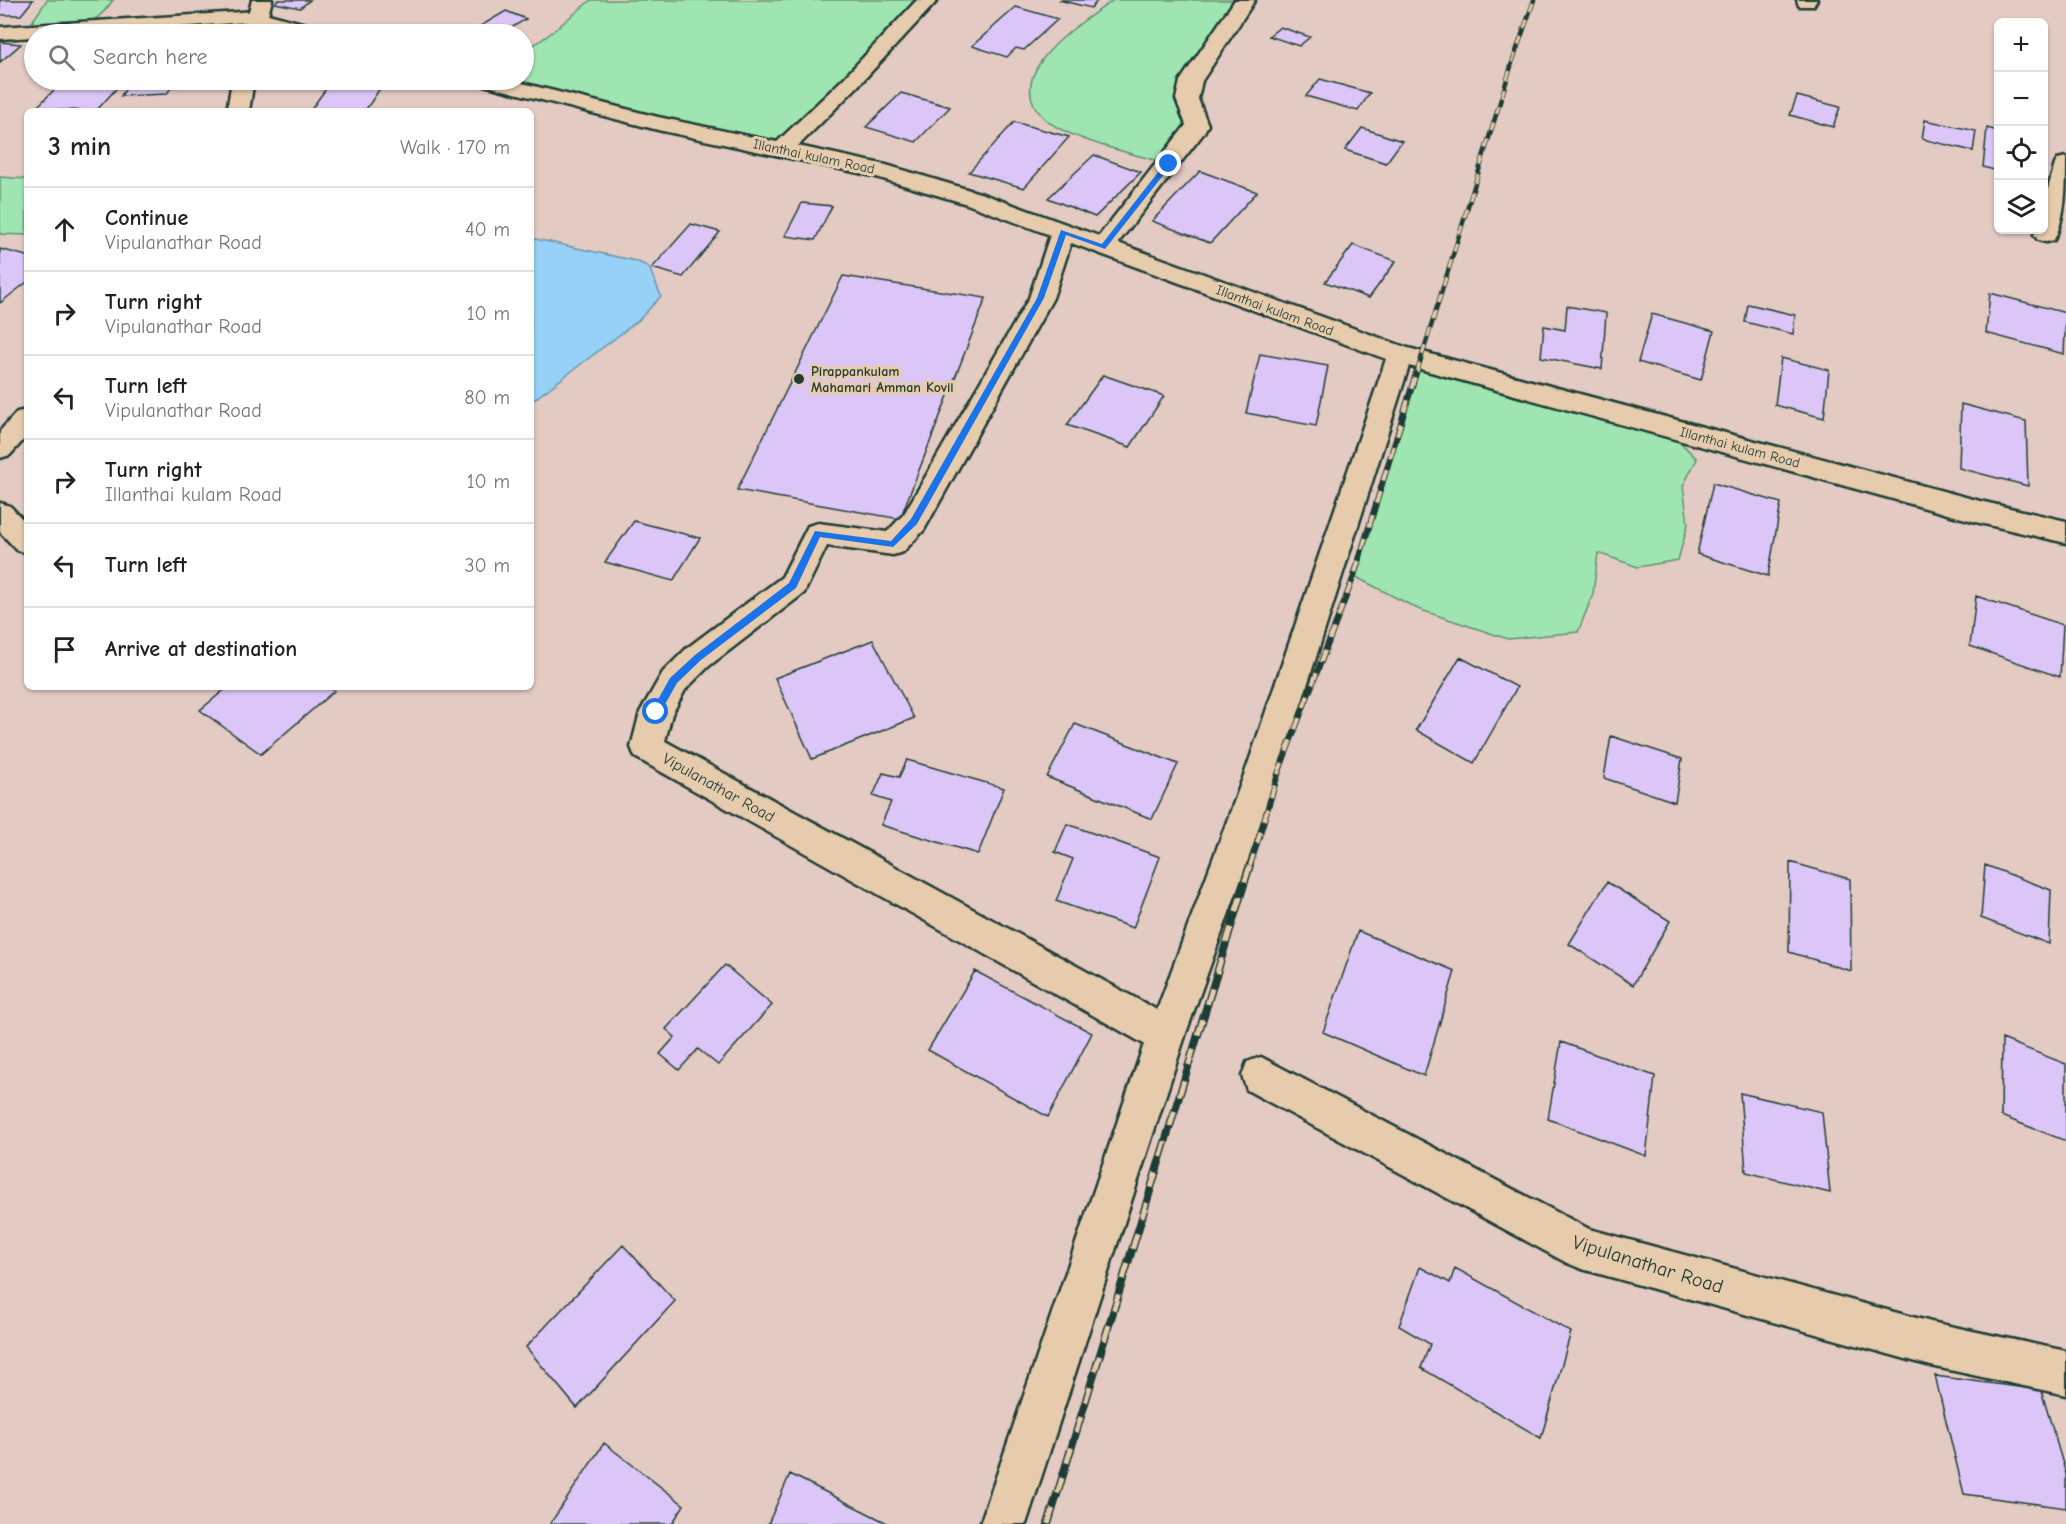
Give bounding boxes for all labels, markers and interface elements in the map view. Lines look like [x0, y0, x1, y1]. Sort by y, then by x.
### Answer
map controls [1994, 18, 2048, 234]
button: + [1994, 18, 2048, 72]
search box [24, 24, 534, 90]
icon: search [45, 41, 78, 74]
text: Search here [93, 44, 208, 70]
button: − [1994, 72, 2048, 126]
button: locate [1994, 126, 2048, 180]
text: 3 min [48, 132, 111, 162]
street label: Illanthai kulam Road [752, 135, 876, 178]
text: Walk · 170 m [400, 136, 510, 159]
route end [1155, 150, 1181, 176]
button: layers [1994, 180, 2048, 234]
text: Continue [105, 205, 188, 231]
icon: ahead [48, 213, 81, 246]
text: 40 m [465, 218, 510, 241]
text: Vipulanathar Road [105, 231, 262, 254]
street label: Illanthai kulam Road [1214, 281, 1336, 340]
text: Turn right [105, 289, 202, 315]
icon: right [48, 297, 81, 330]
text: 10 m [467, 302, 510, 325]
text: Vipulanathar Road [105, 315, 262, 338]
place label: Pirappankulam Mahamari Amman Kovil [811, 363, 954, 396]
marker: Pirappankulam Mahamari Amman Kovil [792, 372, 806, 386]
text: Turn left [105, 373, 187, 399]
icon: left [48, 381, 81, 414]
text: 80 m [464, 386, 510, 409]
text: Vipulanathar Road [105, 399, 262, 422]
street label: Illanthai kulam Road [1678, 423, 1802, 472]
text: Turn right [105, 457, 202, 483]
icon: right [48, 465, 81, 498]
text: 10 m [467, 470, 510, 493]
text: Illanthai kulam Road [105, 483, 282, 506]
icon: left [48, 549, 81, 582]
text: Turn left [105, 552, 187, 578]
text: 30 m [464, 554, 510, 577]
icon: arrive [48, 633, 81, 666]
text: Arrive at destination [105, 636, 297, 662]
route start [642, 698, 668, 724]
street label: Vipulanathar Road [659, 750, 778, 826]
street label: Vipulanathar Road [1570, 1231, 1726, 1298]

